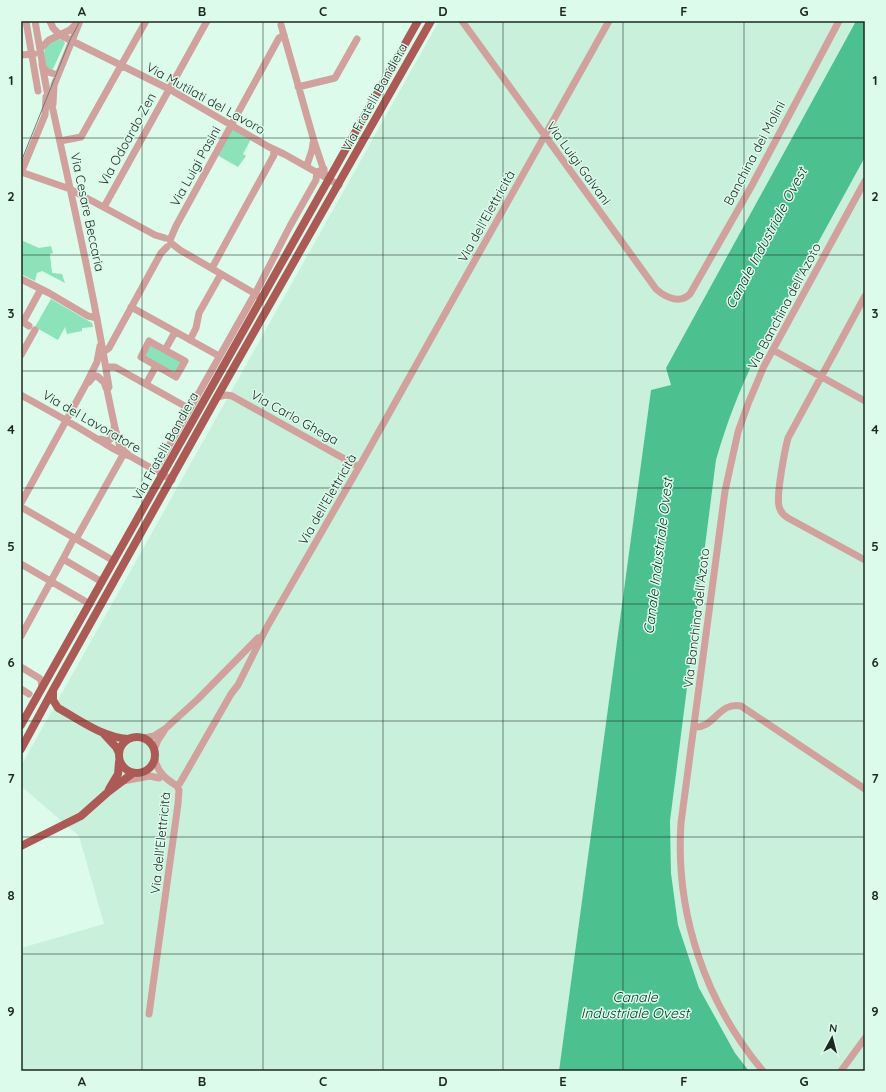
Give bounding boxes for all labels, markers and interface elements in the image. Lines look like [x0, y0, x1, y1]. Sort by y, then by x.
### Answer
text: A [78, 3, 87, 19]
text: B [198, 3, 206, 19]
text: C [319, 3, 327, 19]
text: D [438, 3, 448, 19]
text: E [559, 3, 567, 19]
text: F [680, 3, 688, 19]
text: G [799, 3, 809, 19]
street label: Via Fratelli Bandiera [338, 40, 410, 154]
street label: Via Mutilati del Lavoro [144, 59, 268, 137]
text: 1 [8, 72, 14, 88]
text: 1 [872, 72, 878, 88]
street label: Via Odoardo Zen [95, 90, 159, 188]
street label: Banchina dei Molini [720, 98, 788, 208]
street label: Via Luigi Galvani [543, 118, 615, 208]
street label: Via Luigi Pasini [166, 123, 224, 209]
street label: Via Cesare Beccaria [68, 151, 108, 273]
water label: Canale Industriale Ovest [721, 162, 812, 312]
street label: Via dell'Elettricità [454, 167, 518, 265]
text: 2 [7, 188, 15, 204]
text: 2 [871, 188, 879, 204]
street label: Via Banchina dell'Azoto [744, 240, 824, 372]
text: 3 [8, 305, 15, 321]
text: 3 [872, 305, 879, 321]
street label: Via del Lavoratore [40, 386, 144, 456]
street label: Via Carlo Ghega [248, 386, 342, 448]
street label: Via Fratelli Bandiera [129, 389, 201, 503]
text: 4 [7, 421, 15, 437]
text: 4 [871, 421, 879, 437]
street label: Via dell'Elettricità [294, 451, 360, 547]
water label: Canale Industriale Ovest [639, 474, 677, 635]
text: 5 [7, 538, 15, 554]
text: 5 [871, 538, 879, 554]
street label: Via Banchina dell'Azoto [679, 547, 713, 689]
text: 6 [7, 654, 15, 670]
text: 6 [871, 654, 879, 670]
text: 7 [7, 770, 15, 786]
text: 7 [871, 770, 879, 786]
street label: Via dell'Elettricità [147, 791, 173, 895]
text: 8 [7, 887, 15, 903]
text: 8 [871, 887, 879, 903]
water label: Canale Industriale Ovest [581, 988, 692, 1022]
text: 9 [7, 1003, 15, 1019]
text: 9 [871, 1003, 879, 1019]
north arrow [812, 1018, 852, 1058]
text: N [828, 1021, 838, 1036]
text: A [78, 1073, 87, 1089]
text: B [198, 1073, 206, 1089]
text: C [319, 1073, 327, 1089]
text: D [438, 1073, 448, 1089]
text: E [559, 1073, 567, 1089]
text: F [680, 1073, 688, 1089]
text: G [799, 1073, 809, 1089]

